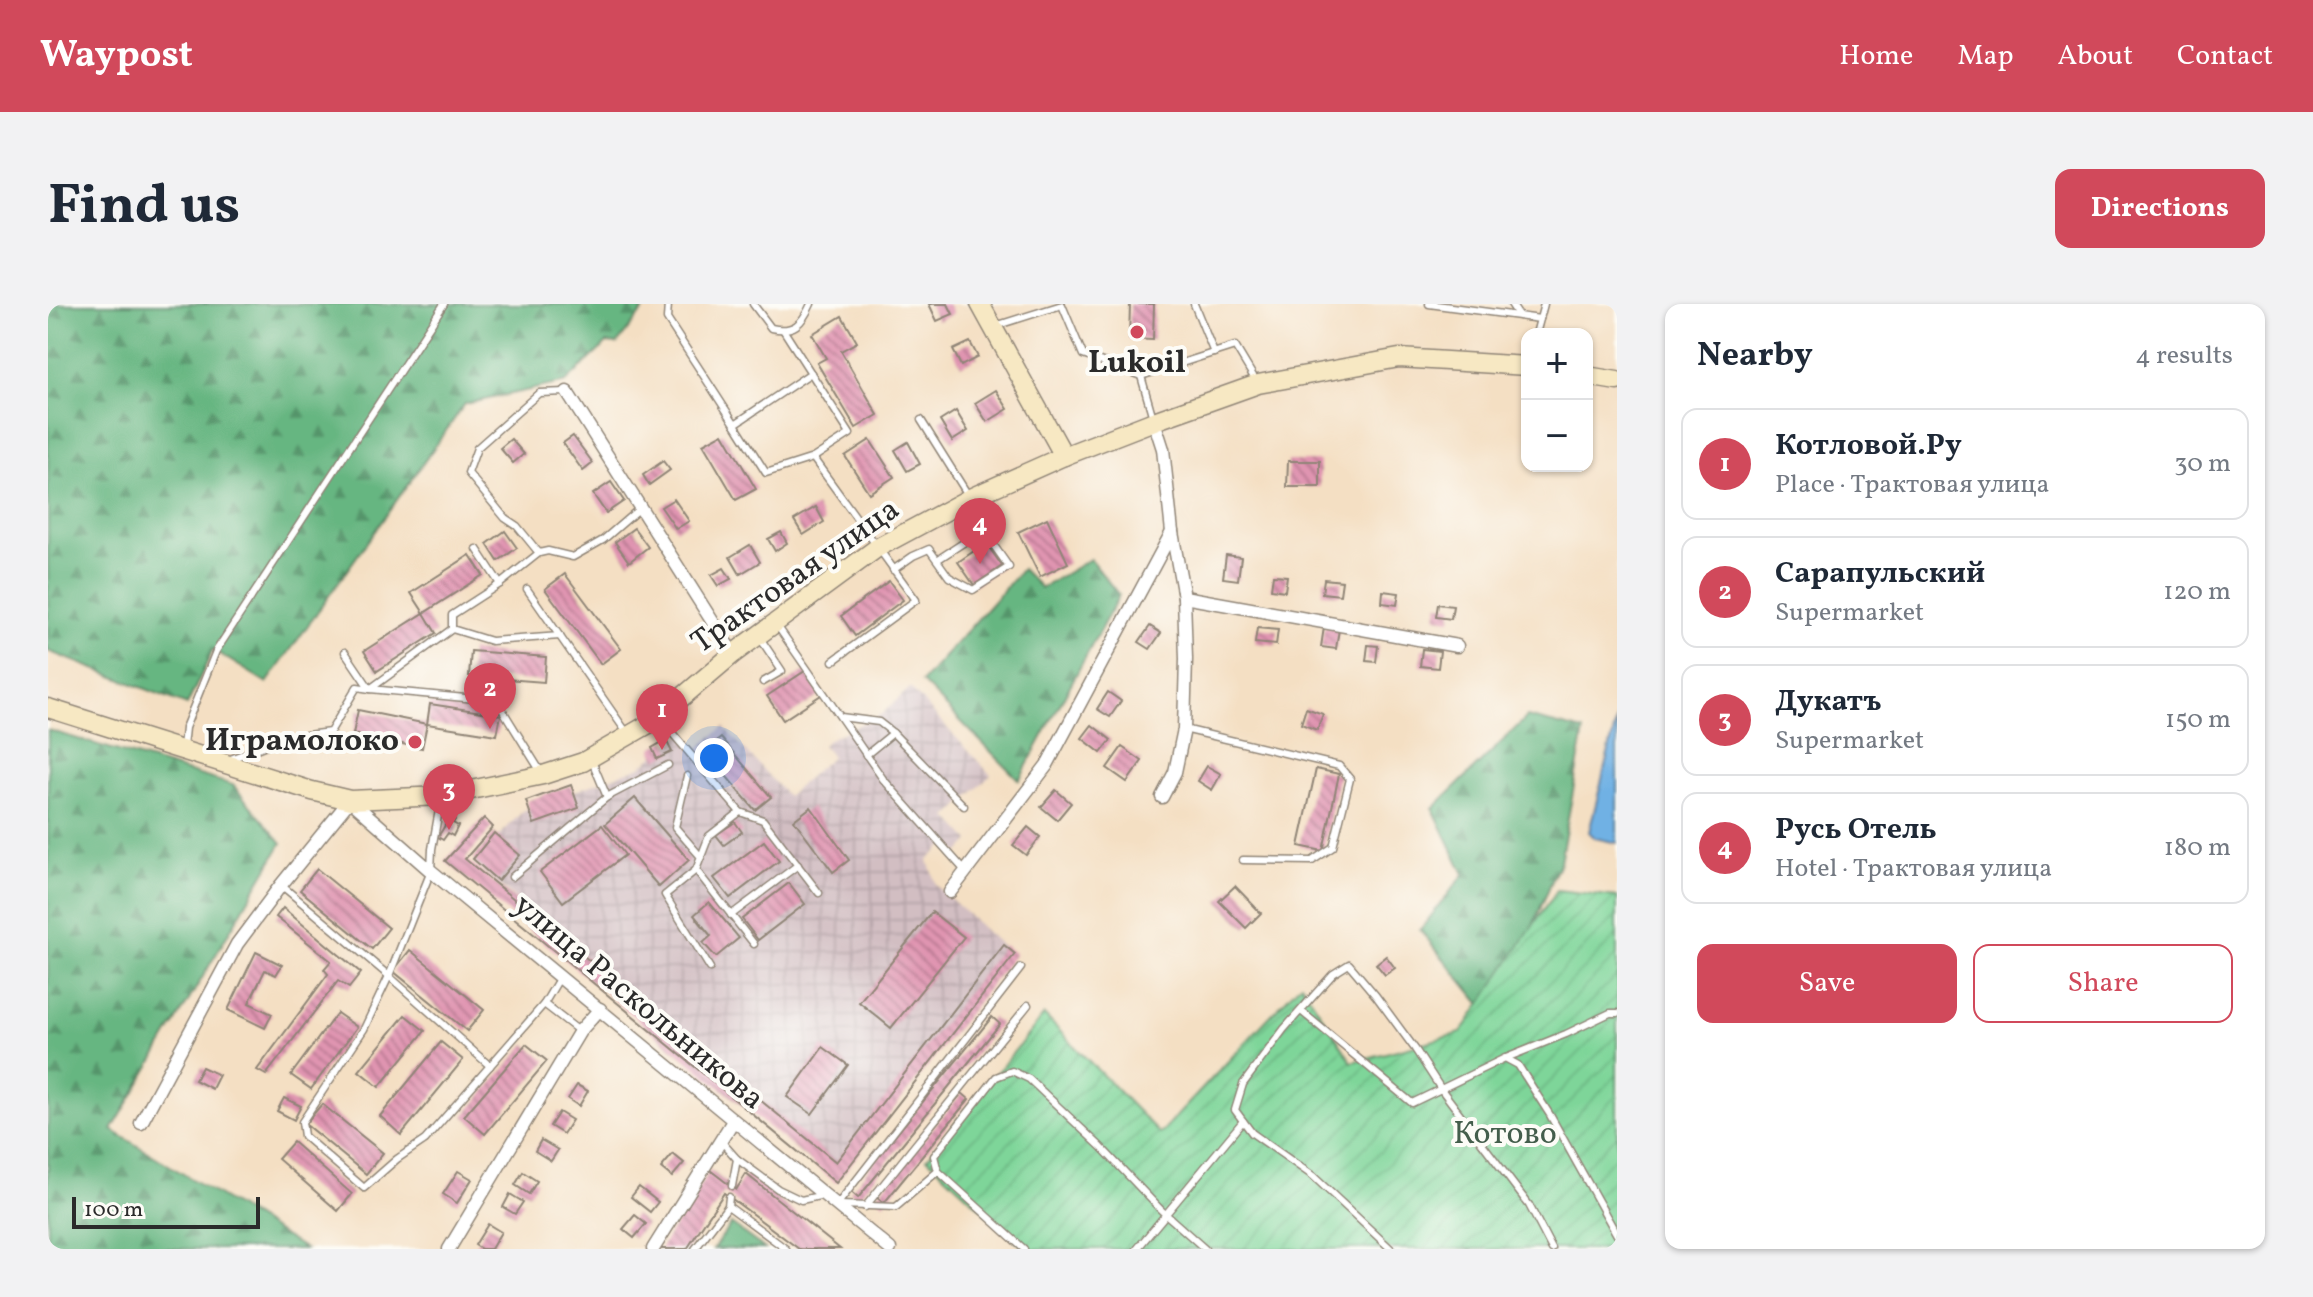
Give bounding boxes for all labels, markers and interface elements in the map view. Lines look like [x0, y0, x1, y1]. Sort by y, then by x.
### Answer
text: Waypost [40, 30, 193, 83]
text: Home [1839, 37, 1913, 76]
text: Map [1957, 37, 2013, 76]
text: About [2057, 37, 2133, 76]
text: Contact [2177, 37, 2273, 76]
text: Find us [48, 169, 240, 247]
button: Directions [2055, 169, 2265, 248]
marker: Lukoil [1128, 323, 1146, 341]
map controls [1521, 328, 1593, 472]
button: + [1521, 328, 1593, 400]
text: Nearby [1697, 333, 1813, 380]
text: 4 results [2135, 338, 2233, 374]
place label: Lukoil [1088, 342, 1186, 386]
button: − [1521, 400, 1593, 472]
text: Котловой.Ру [1775, 425, 1962, 467]
text: 1 [1720, 446, 1730, 482]
text: 30 m [2174, 446, 2231, 482]
text: Place · Трактовая улица [1775, 467, 2049, 503]
street label: Трактовая улица [683, 489, 909, 665]
pin: 4 [954, 498, 1006, 564]
text: Сарапульский [1775, 553, 1985, 595]
text: 2 [1718, 574, 1732, 610]
text: 120 m [2163, 574, 2231, 610]
text: Supermarket [1775, 595, 1924, 631]
pin: 2 [464, 663, 516, 729]
text: Дукатъ [1775, 681, 1882, 723]
pin: 1 [636, 684, 688, 750]
text: 3 [1718, 702, 1732, 738]
text: 150 m [2165, 702, 2231, 738]
place label: Играмолоко [205, 720, 399, 764]
text: Supermarket [1775, 723, 1924, 759]
marker: Играмолоко [406, 733, 424, 751]
your location [694, 738, 734, 778]
pin: 3 [423, 764, 475, 830]
text: Русь Отель [1775, 809, 1937, 851]
text: 4 [1717, 830, 1733, 866]
text: 180 m [2164, 830, 2231, 866]
text: Hotel · Трактовая улица [1775, 851, 2052, 887]
street label: улица Раскольникова [503, 885, 773, 1121]
button: Save [1697, 944, 1957, 1023]
button: Share [1973, 944, 2233, 1023]
park label: Котово [1453, 1113, 1557, 1157]
scale bar [72, 1193, 260, 1229]
text: 100 m [84, 1195, 143, 1226]

